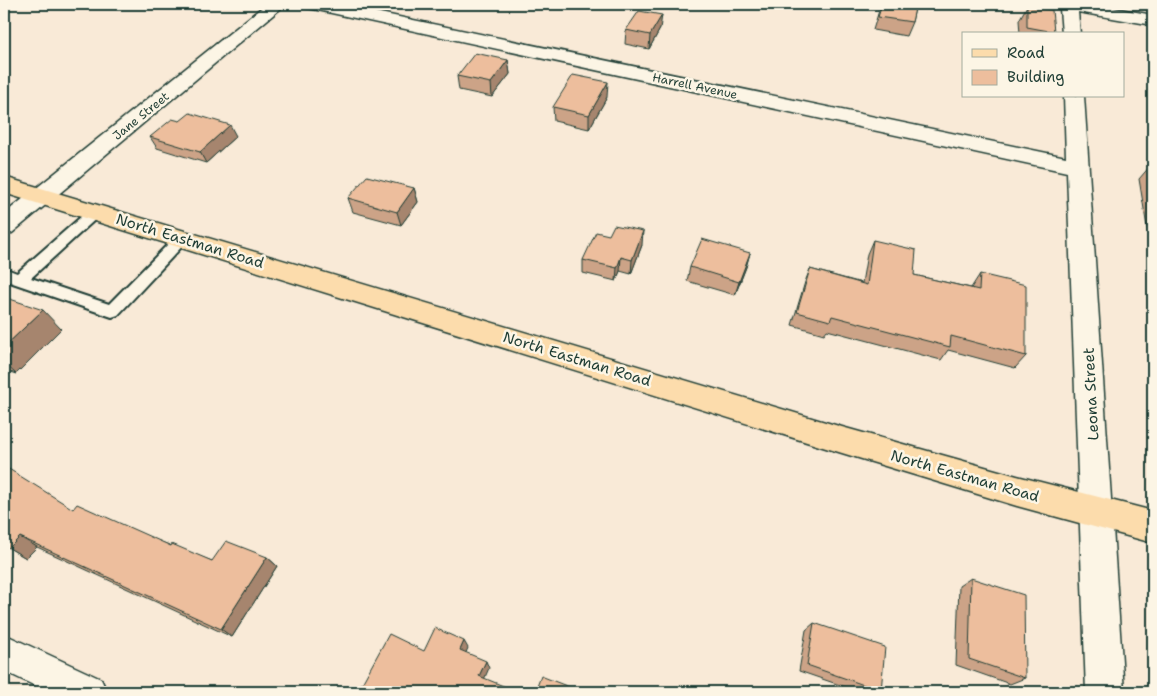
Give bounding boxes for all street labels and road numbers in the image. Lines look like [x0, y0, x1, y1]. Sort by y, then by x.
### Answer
street label: Harrell Avenue [651, 69, 739, 103]
street label: Jane Street [110, 88, 172, 144]
street label: North Eastman Road [114, 209, 267, 273]
street label: North Eastman Road [501, 327, 654, 391]
street label: Leona Street [1079, 347, 1103, 441]
street label: North Eastman Road [888, 445, 1042, 507]

